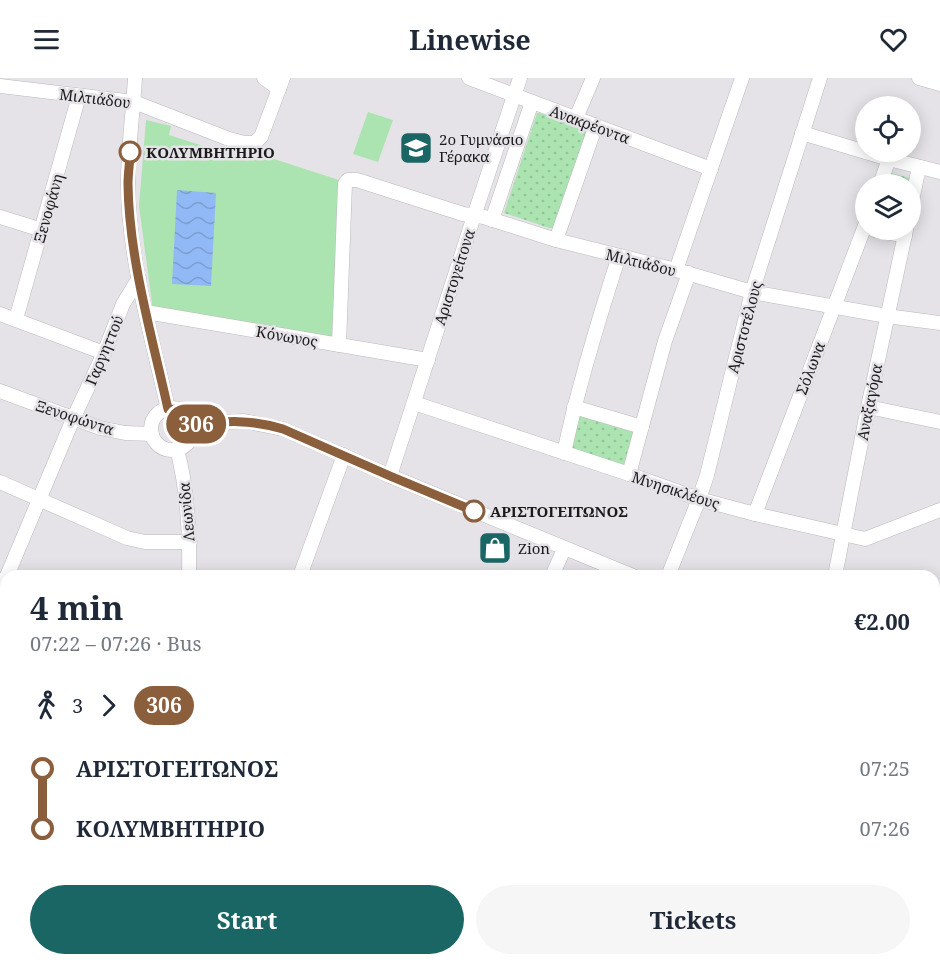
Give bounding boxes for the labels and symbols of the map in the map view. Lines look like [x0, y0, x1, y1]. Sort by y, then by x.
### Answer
street label: Μιλτιάδου [58, 84, 132, 112]
street label: Ανακρέοντα [547, 100, 633, 148]
place label: 2ο Γυμνάσιο Γέρακα [439, 129, 523, 166]
school or university icon: 2ο Γυμνάσιο Γέρακα [398, 130, 434, 166]
marker: ΚΟΛΥΜΒΗΤΗΡΙΟ [119, 141, 141, 163]
place label: ΚΟΛΥΜΒΗΤΗΡΙΟ [146, 142, 275, 162]
street label: Ξενοφάνη [29, 171, 67, 245]
street label: Αριστογείτονα [429, 226, 479, 328]
street label: Μιλτιάδου [604, 244, 678, 280]
street label: Αριστοτέλους [722, 279, 766, 375]
street label: Γαργηττού [80, 312, 128, 388]
street label: Κόνωνος [255, 321, 319, 351]
street label: Σόλωνα [791, 338, 829, 397]
street label: Αναξαγόρα [852, 362, 886, 442]
street label: Ξενοφώντα [33, 395, 117, 439]
line badge: 306 [162, 404, 230, 444]
street label: Μνησικλέους [629, 466, 723, 514]
street label: Λεωνίδα [173, 481, 199, 543]
marker: ΑΡΙΣΤΟΓΕΙΤΩΝΟΣ [463, 500, 485, 522]
place label: ΑΡΙΣΤΟΓΕΙΤΩΝΟΣ [490, 501, 628, 521]
shop icon: Zion [477, 530, 513, 566]
place label: Zion [518, 538, 550, 558]

